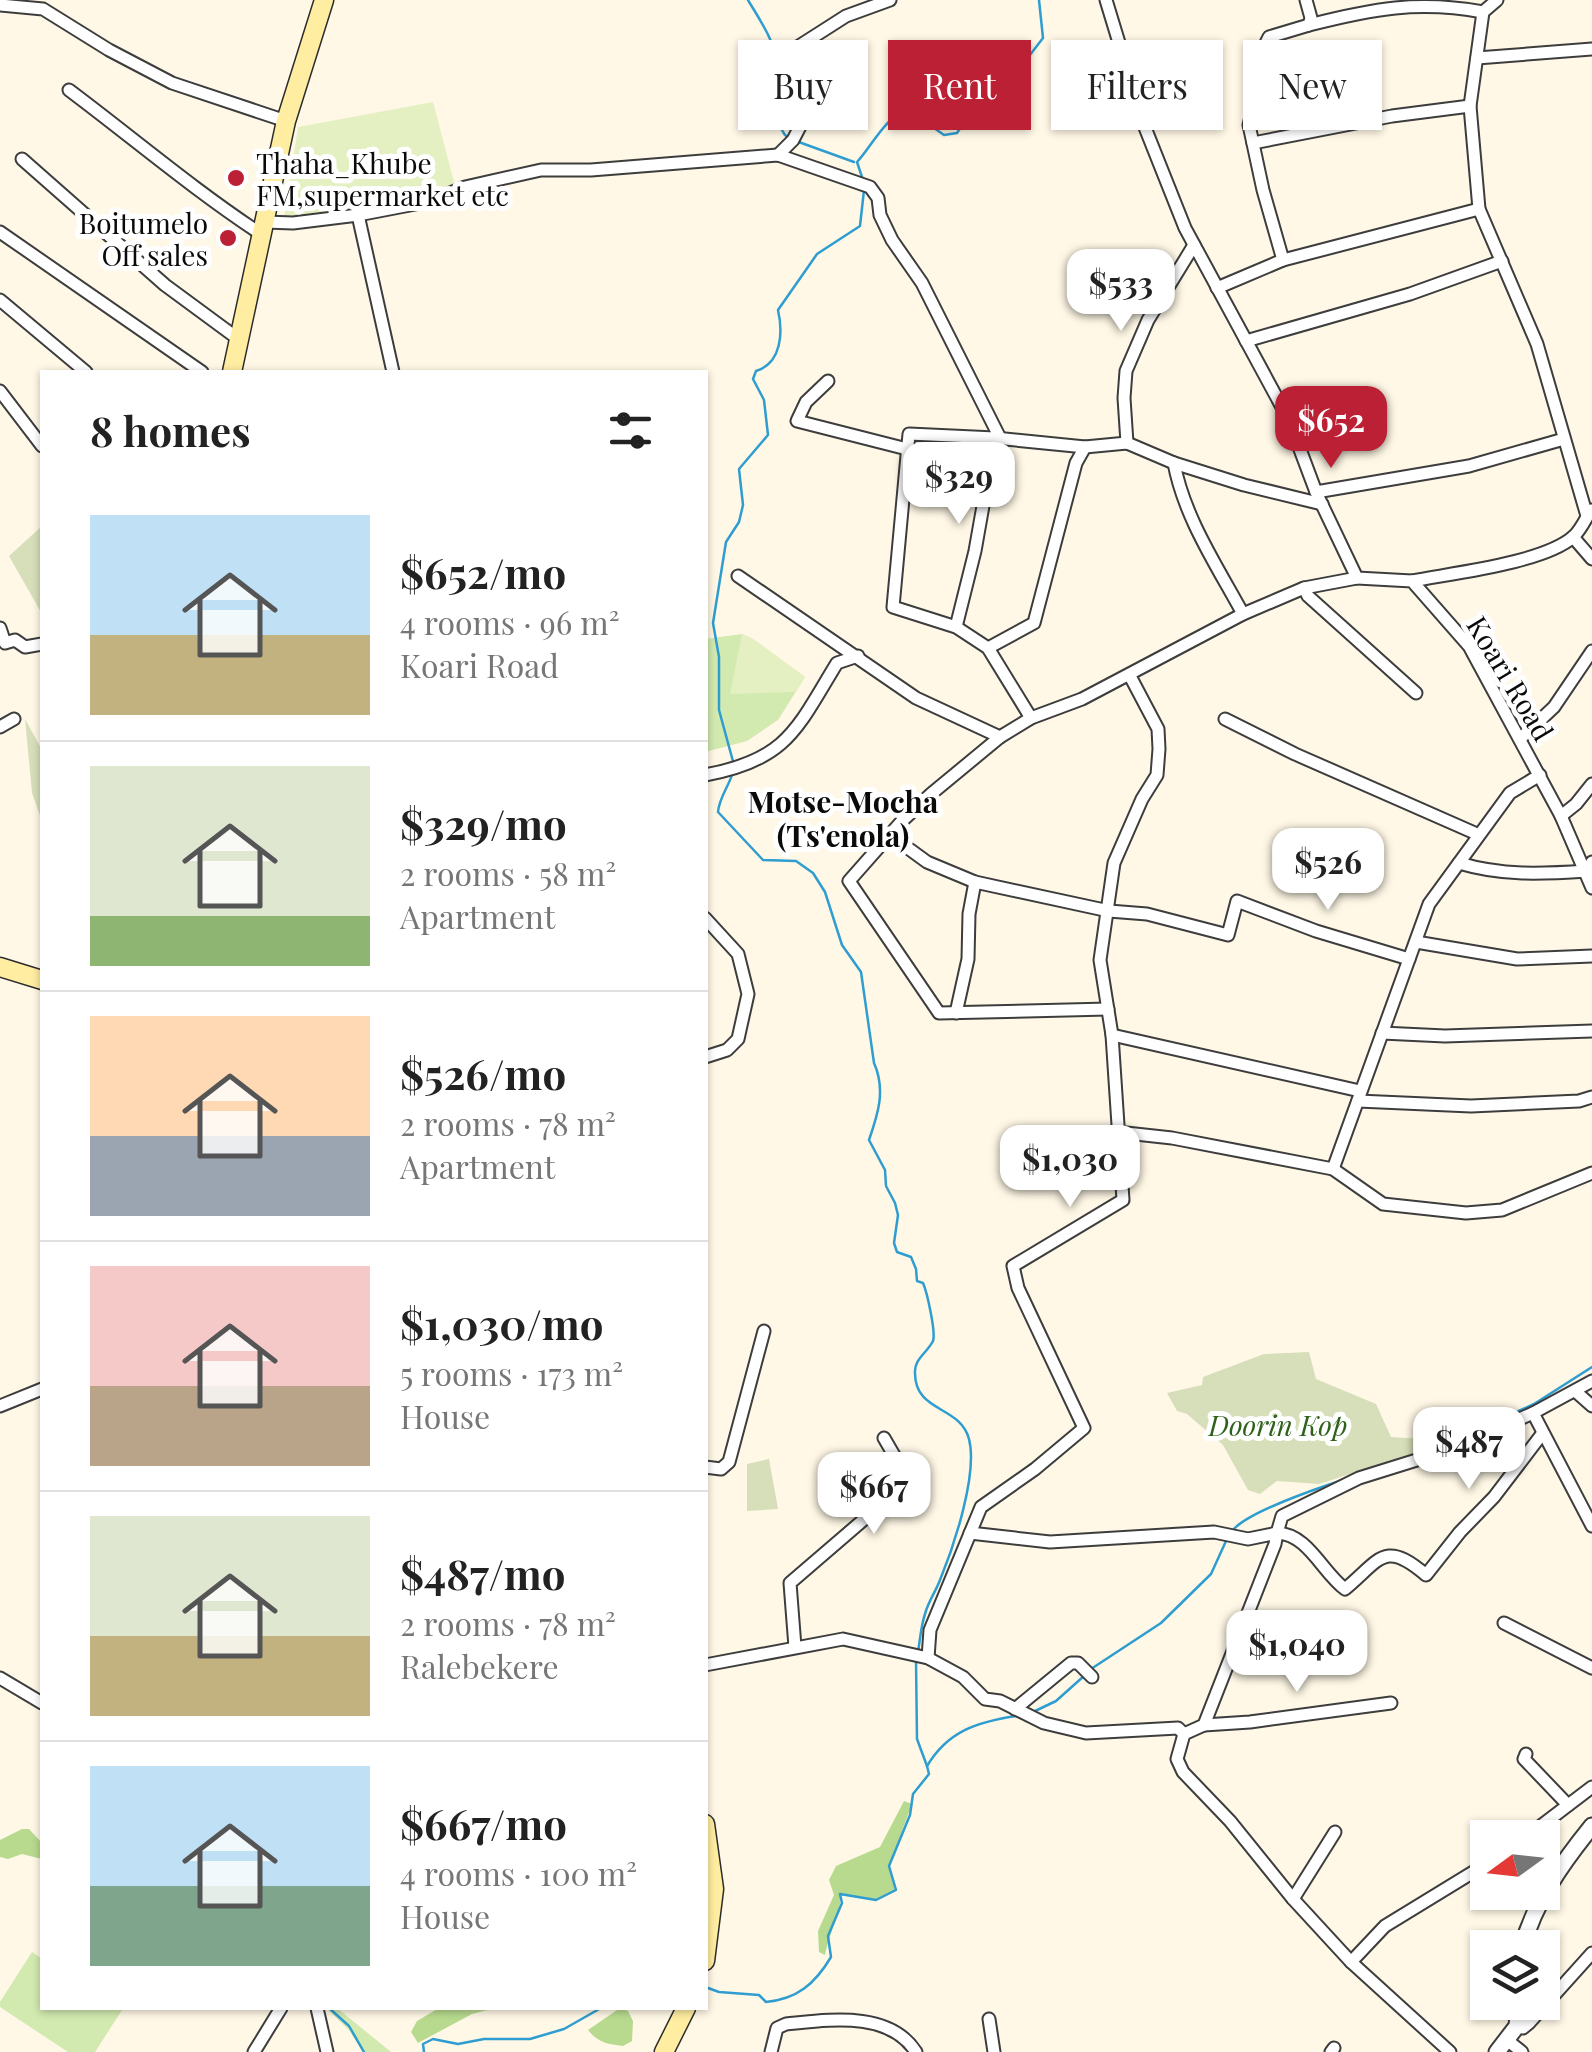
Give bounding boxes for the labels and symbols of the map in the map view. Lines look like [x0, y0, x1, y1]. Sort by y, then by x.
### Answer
place label: Thaha_Khube FM,supermarket etc [256, 144, 509, 213]
marker: Thaha_Khube FM,supermarket etc [225, 167, 247, 189]
place label: Boitumelo Off sales [79, 204, 208, 273]
marker: Boitumelo Off sales [217, 227, 239, 249]
pin: $533 [1062, 249, 1180, 334]
pin: $652 [1272, 386, 1390, 471]
pin: $329 [900, 442, 1018, 527]
street label: Koari Road [1459, 609, 1563, 747]
district label: Motse-Mocha (Ts'enola) [748, 781, 939, 855]
pin: $526 [1269, 828, 1387, 913]
pin: $1,030 [989, 1125, 1151, 1210]
park label: Doorin Kop [1208, 1406, 1347, 1443]
pin: $487 [1410, 1407, 1528, 1492]
pin: $667 [815, 1452, 933, 1537]
pin: $1,040 [1216, 1610, 1378, 1695]
north arrow [1470, 1820, 1560, 1910]

